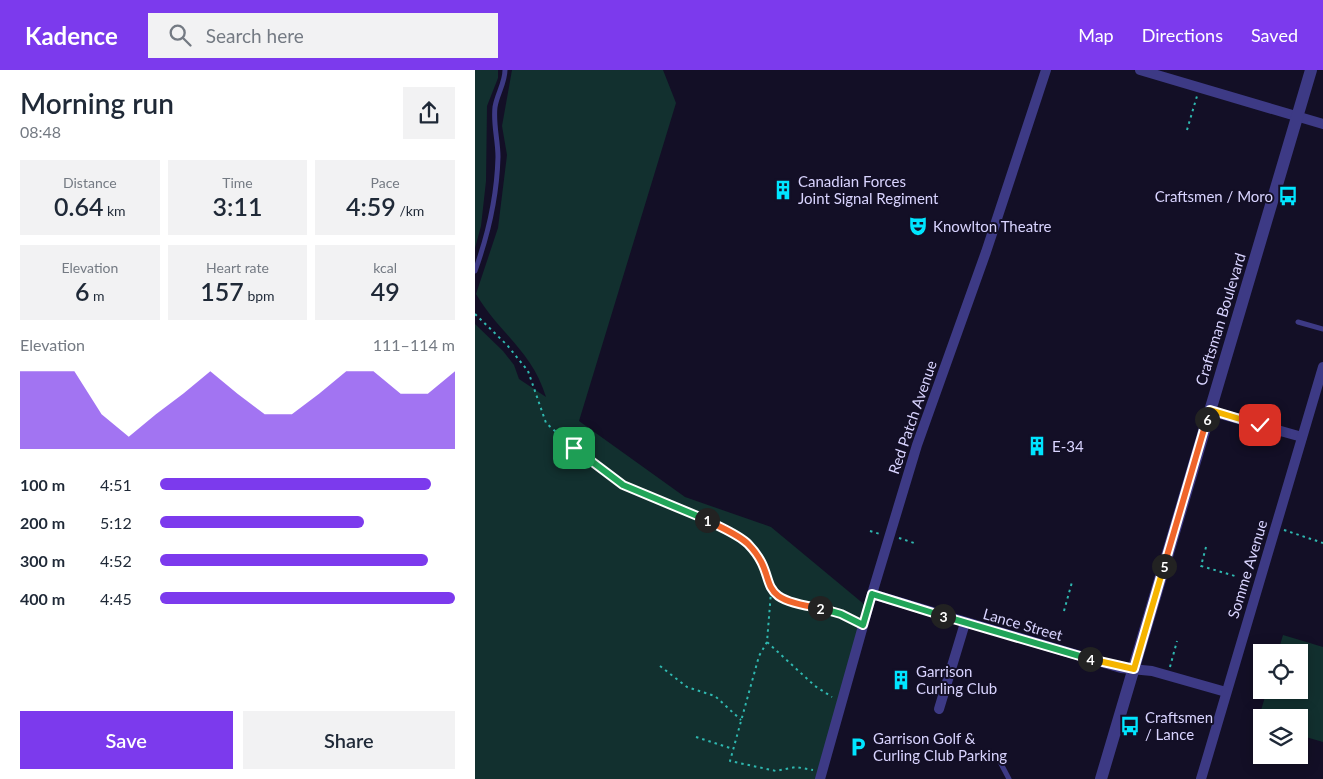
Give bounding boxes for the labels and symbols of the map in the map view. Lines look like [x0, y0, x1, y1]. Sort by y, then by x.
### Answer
place label: Canadian Forces Joint Signal Regiment [798, 172, 939, 207]
building icon: Canadian Forces Joint Signal Regiment [772, 179, 794, 201]
bus stop icon: Craftsmen / Moro [1277, 185, 1299, 207]
place label: Craftsmen / Moro [1155, 187, 1273, 205]
theatre icon: Knowlton Theatre [907, 215, 929, 237]
place label: Knowlton Theatre [933, 217, 1052, 235]
street label: Craftsman Boulevard [1191, 250, 1249, 388]
street label: Red Patch Avenue [884, 358, 940, 476]
pin [1239, 404, 1281, 446]
pin: 6 [1195, 406, 1219, 432]
pin [553, 427, 595, 469]
building icon: E-34 [1026, 435, 1048, 457]
place label: E-34 [1052, 437, 1084, 455]
pin: 1 [695, 508, 719, 532]
street label: Somme Avenue [1223, 517, 1271, 620]
pin: 5 [1151, 554, 1177, 578]
pin: 2 [807, 596, 833, 620]
pin: 3 [931, 604, 955, 628]
street label: Lance Street [981, 604, 1065, 644]
pin: 4 [1077, 646, 1103, 672]
place label: Garrison Curling Club [916, 662, 997, 697]
building icon: Garrison Curling Club [890, 669, 912, 691]
place label: Craftsmen / Lance [1145, 708, 1213, 743]
bus stop icon: Craftsmen / Lance [1119, 715, 1141, 737]
place label: Garrison Golf & Curling Club Parking [873, 729, 1007, 764]
parking icon: Garrison Golf & Curling Club Parking [847, 736, 869, 758]

